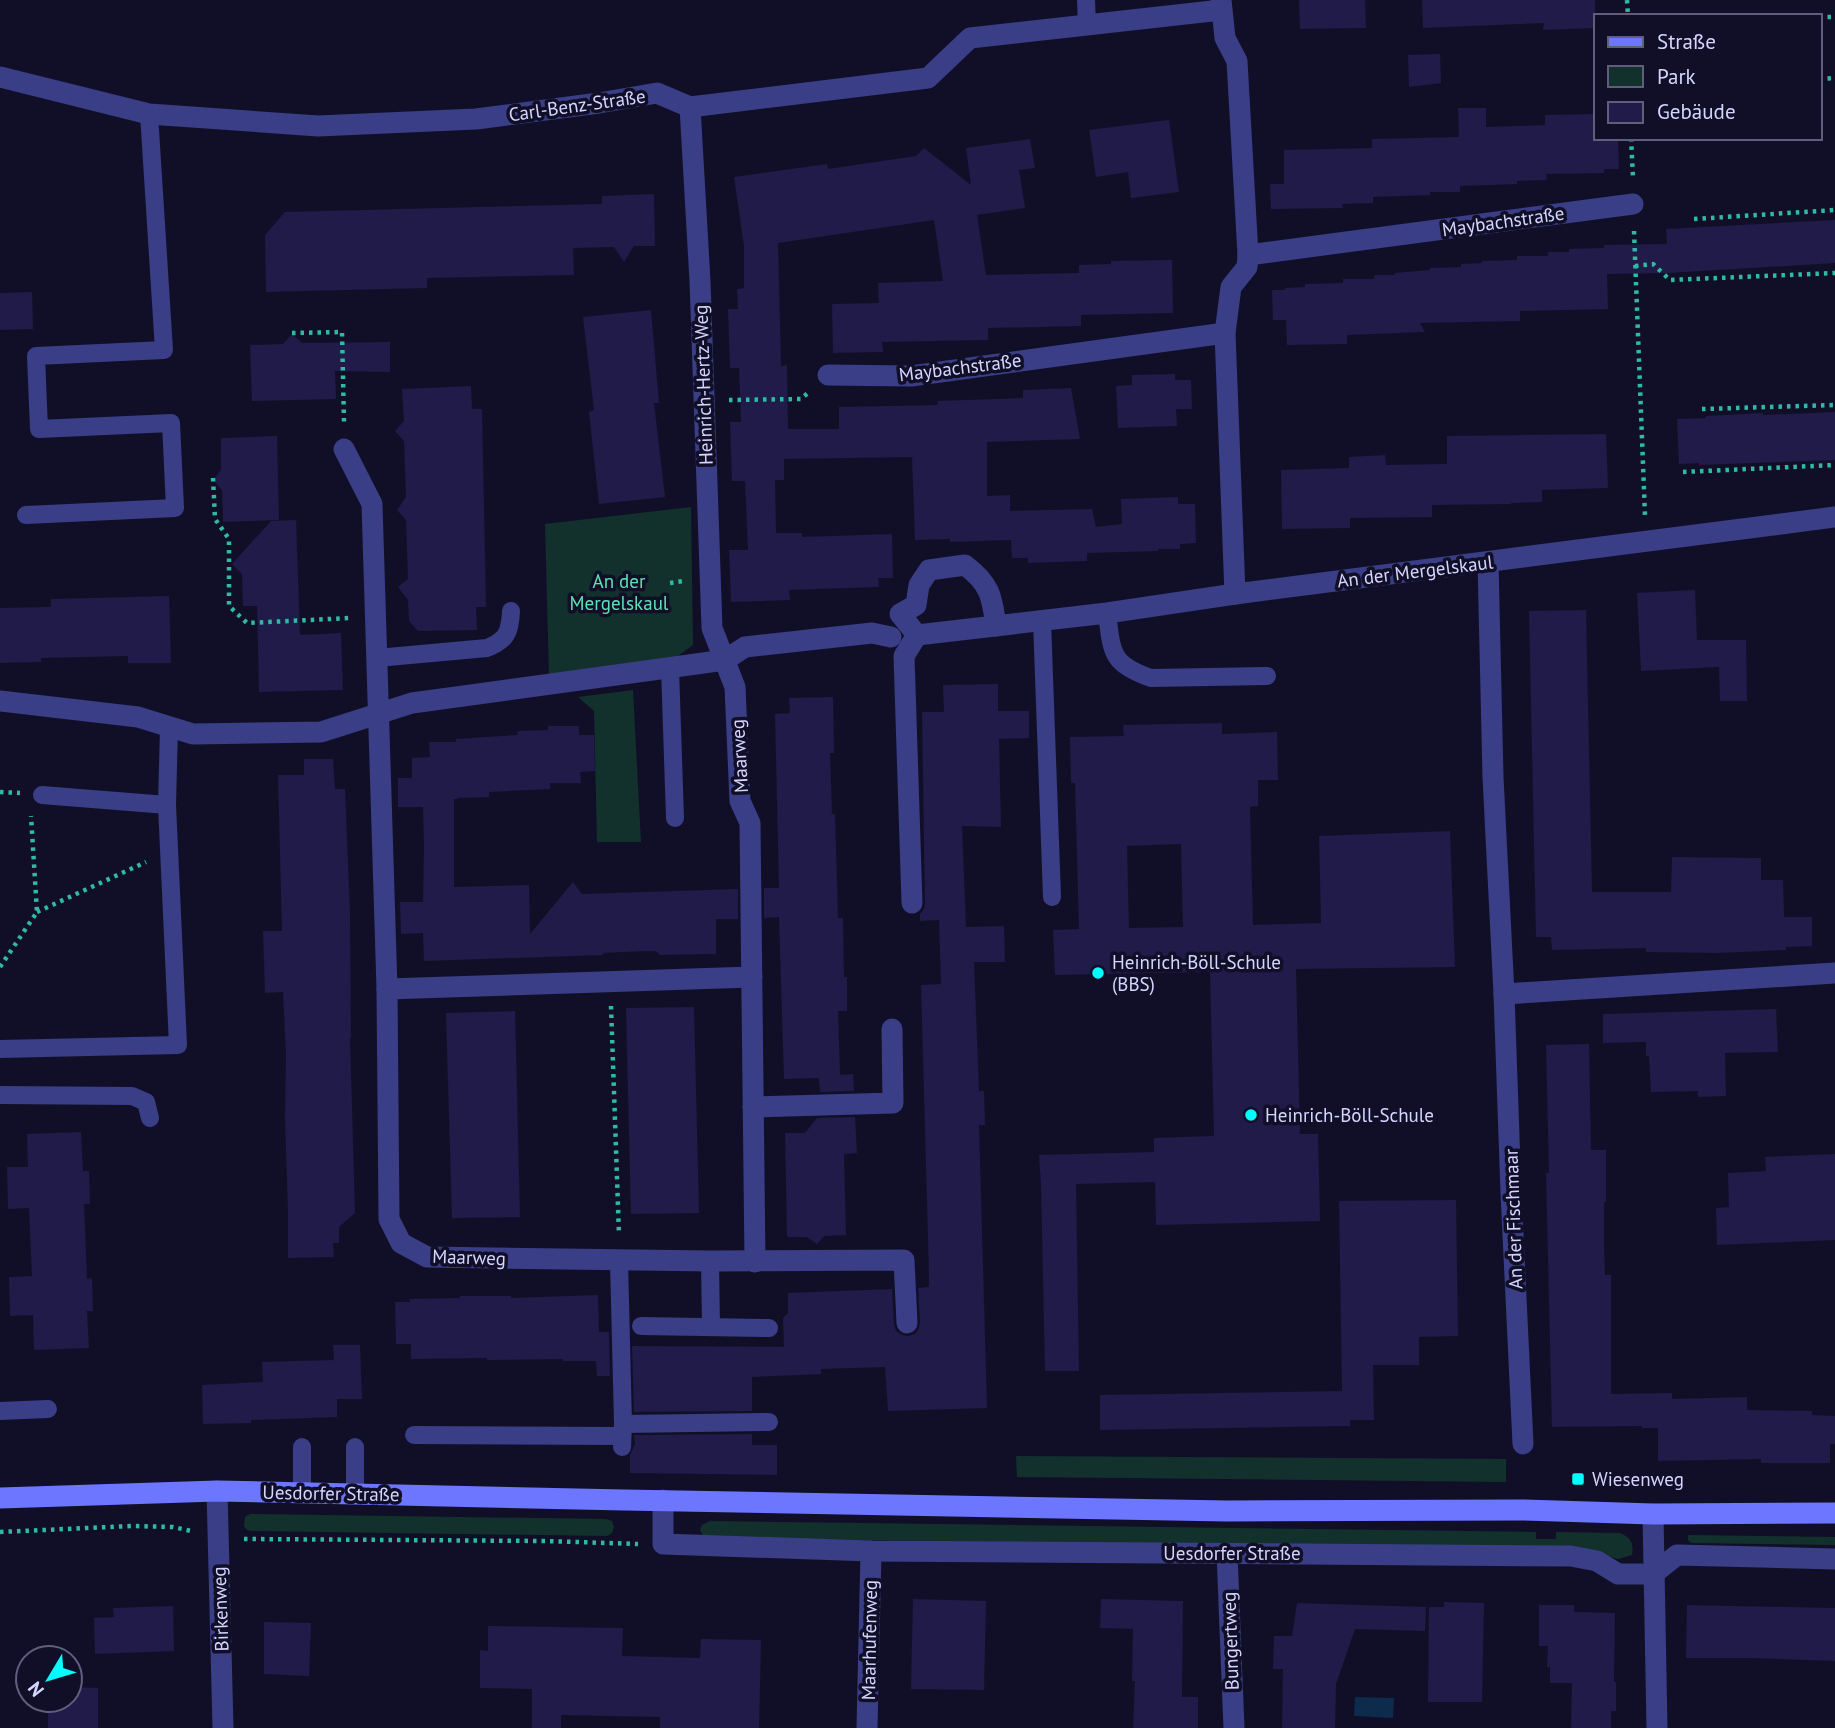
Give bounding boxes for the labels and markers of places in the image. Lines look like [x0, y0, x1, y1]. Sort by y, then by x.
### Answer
place label: Heinrich-Böll-Schule (BBS) [1112, 950, 1281, 996]
marker: Heinrich-Böll-Schule (BBS) [1090, 965, 1106, 981]
place label: Heinrich-Böll-Schule [1265, 1103, 1434, 1127]
marker: Heinrich-Böll-Schule [1243, 1107, 1259, 1123]
place label: Wiesenweg [1592, 1467, 1684, 1491]
marker: Wiesenweg [1570, 1471, 1586, 1487]

